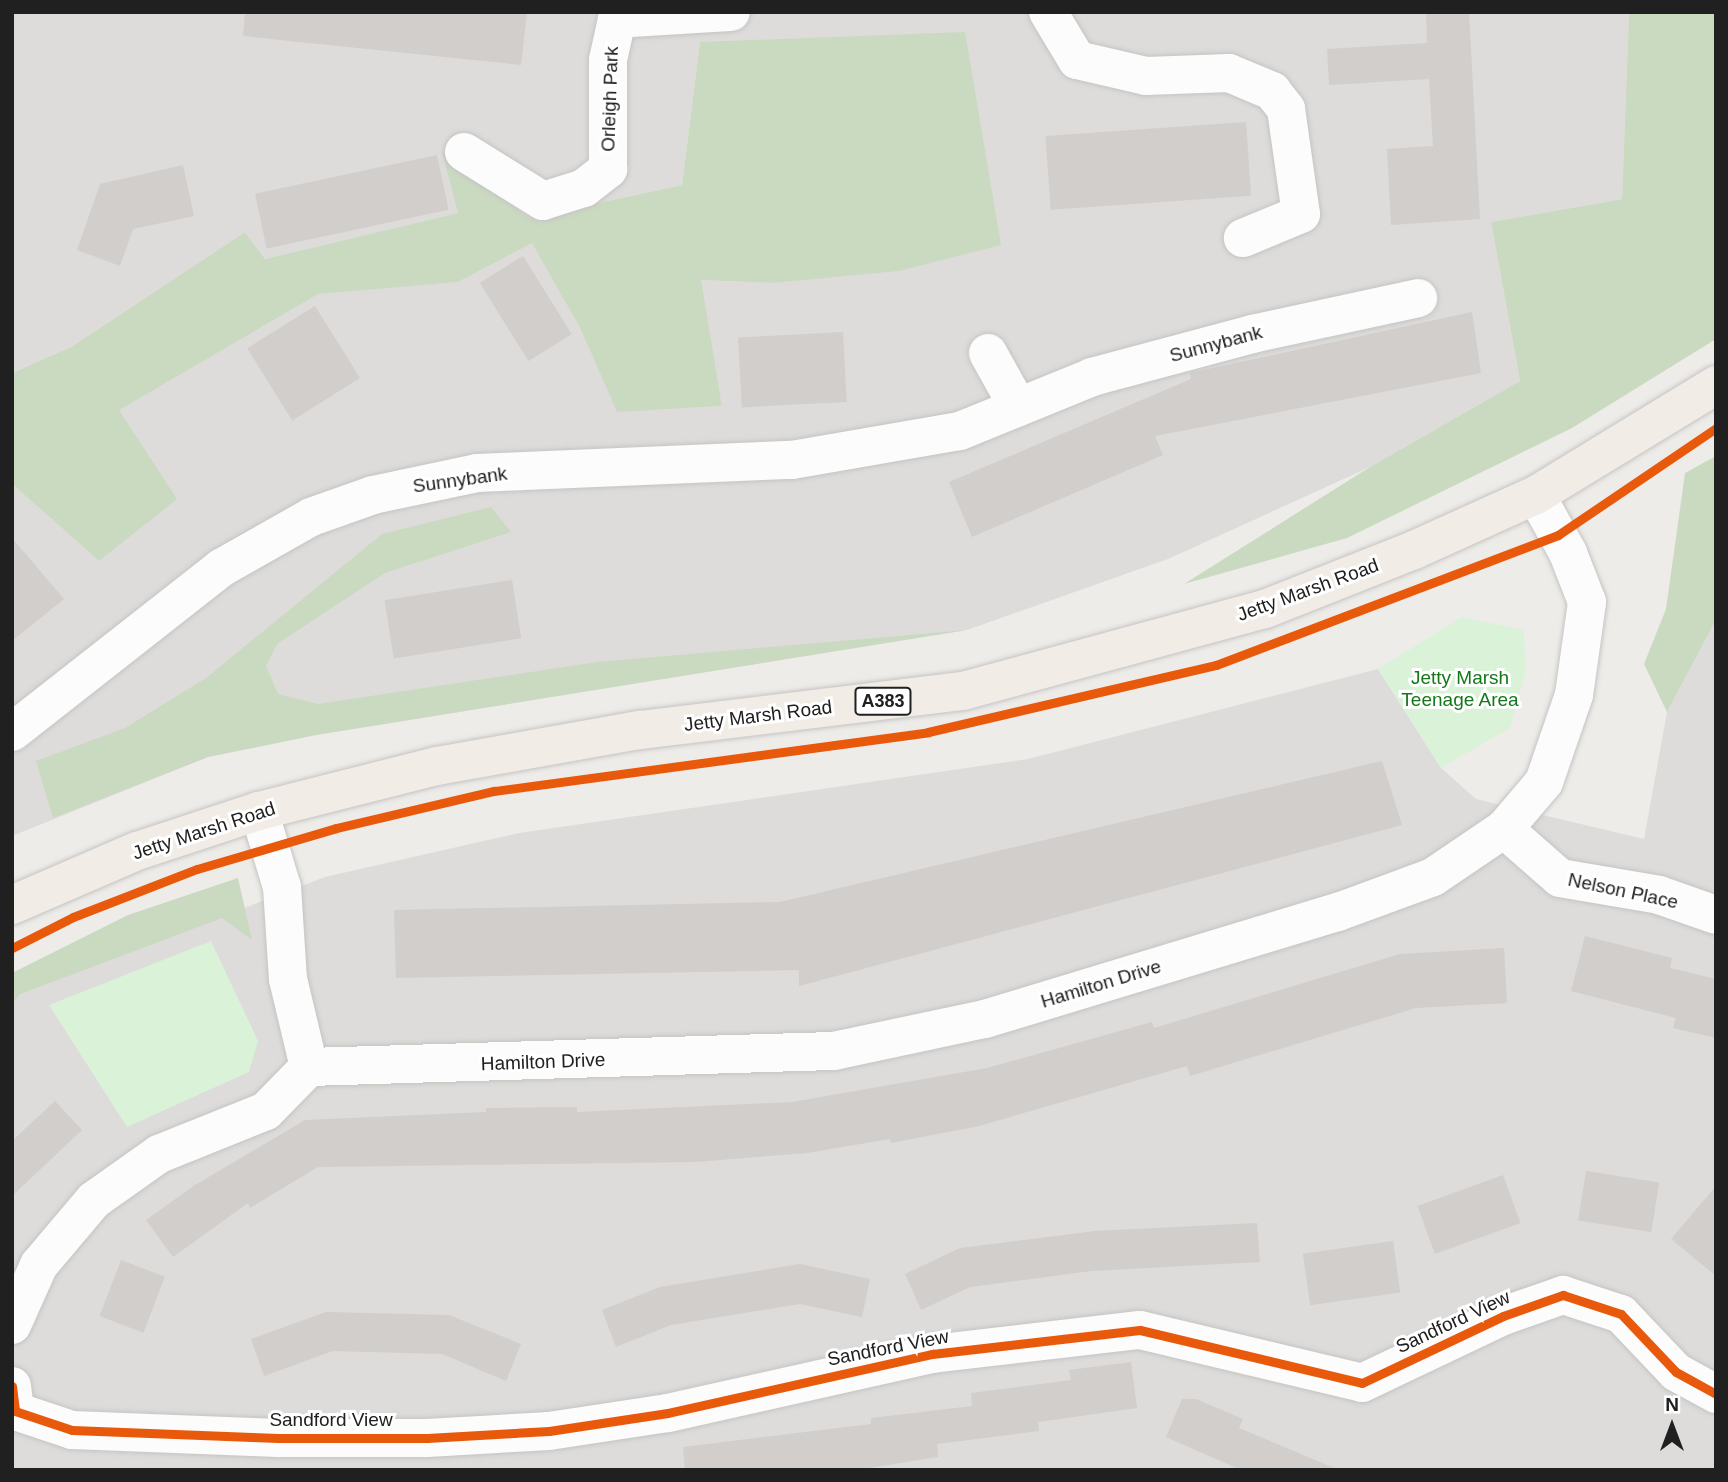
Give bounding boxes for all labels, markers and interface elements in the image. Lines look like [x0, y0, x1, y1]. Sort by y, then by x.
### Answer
street label: Orleigh Park [597, 46, 623, 152]
street label: Sunnybank [1167, 321, 1265, 367]
street label: Sunnybank [411, 462, 509, 498]
street label: Jetty Marsh Road [1234, 554, 1382, 626]
park label: Jetty Marsh Teenage Area [1401, 667, 1519, 711]
road number: A383 [853, 686, 913, 716]
street label: Jetty Marsh Road [683, 696, 833, 736]
street label: Jetty Marsh Road [130, 797, 278, 865]
street label: Nelson Place [1566, 868, 1680, 914]
street label: Hamilton Drive [1038, 955, 1164, 1013]
street label: Hamilton Drive [480, 1048, 606, 1076]
street label: Sandford View [1392, 1286, 1514, 1358]
street label: Sandford View [825, 1325, 951, 1371]
north arrow [1637, 1391, 1707, 1461]
text: N [1665, 1394, 1679, 1415]
street label: Sandford View [269, 1409, 393, 1431]

